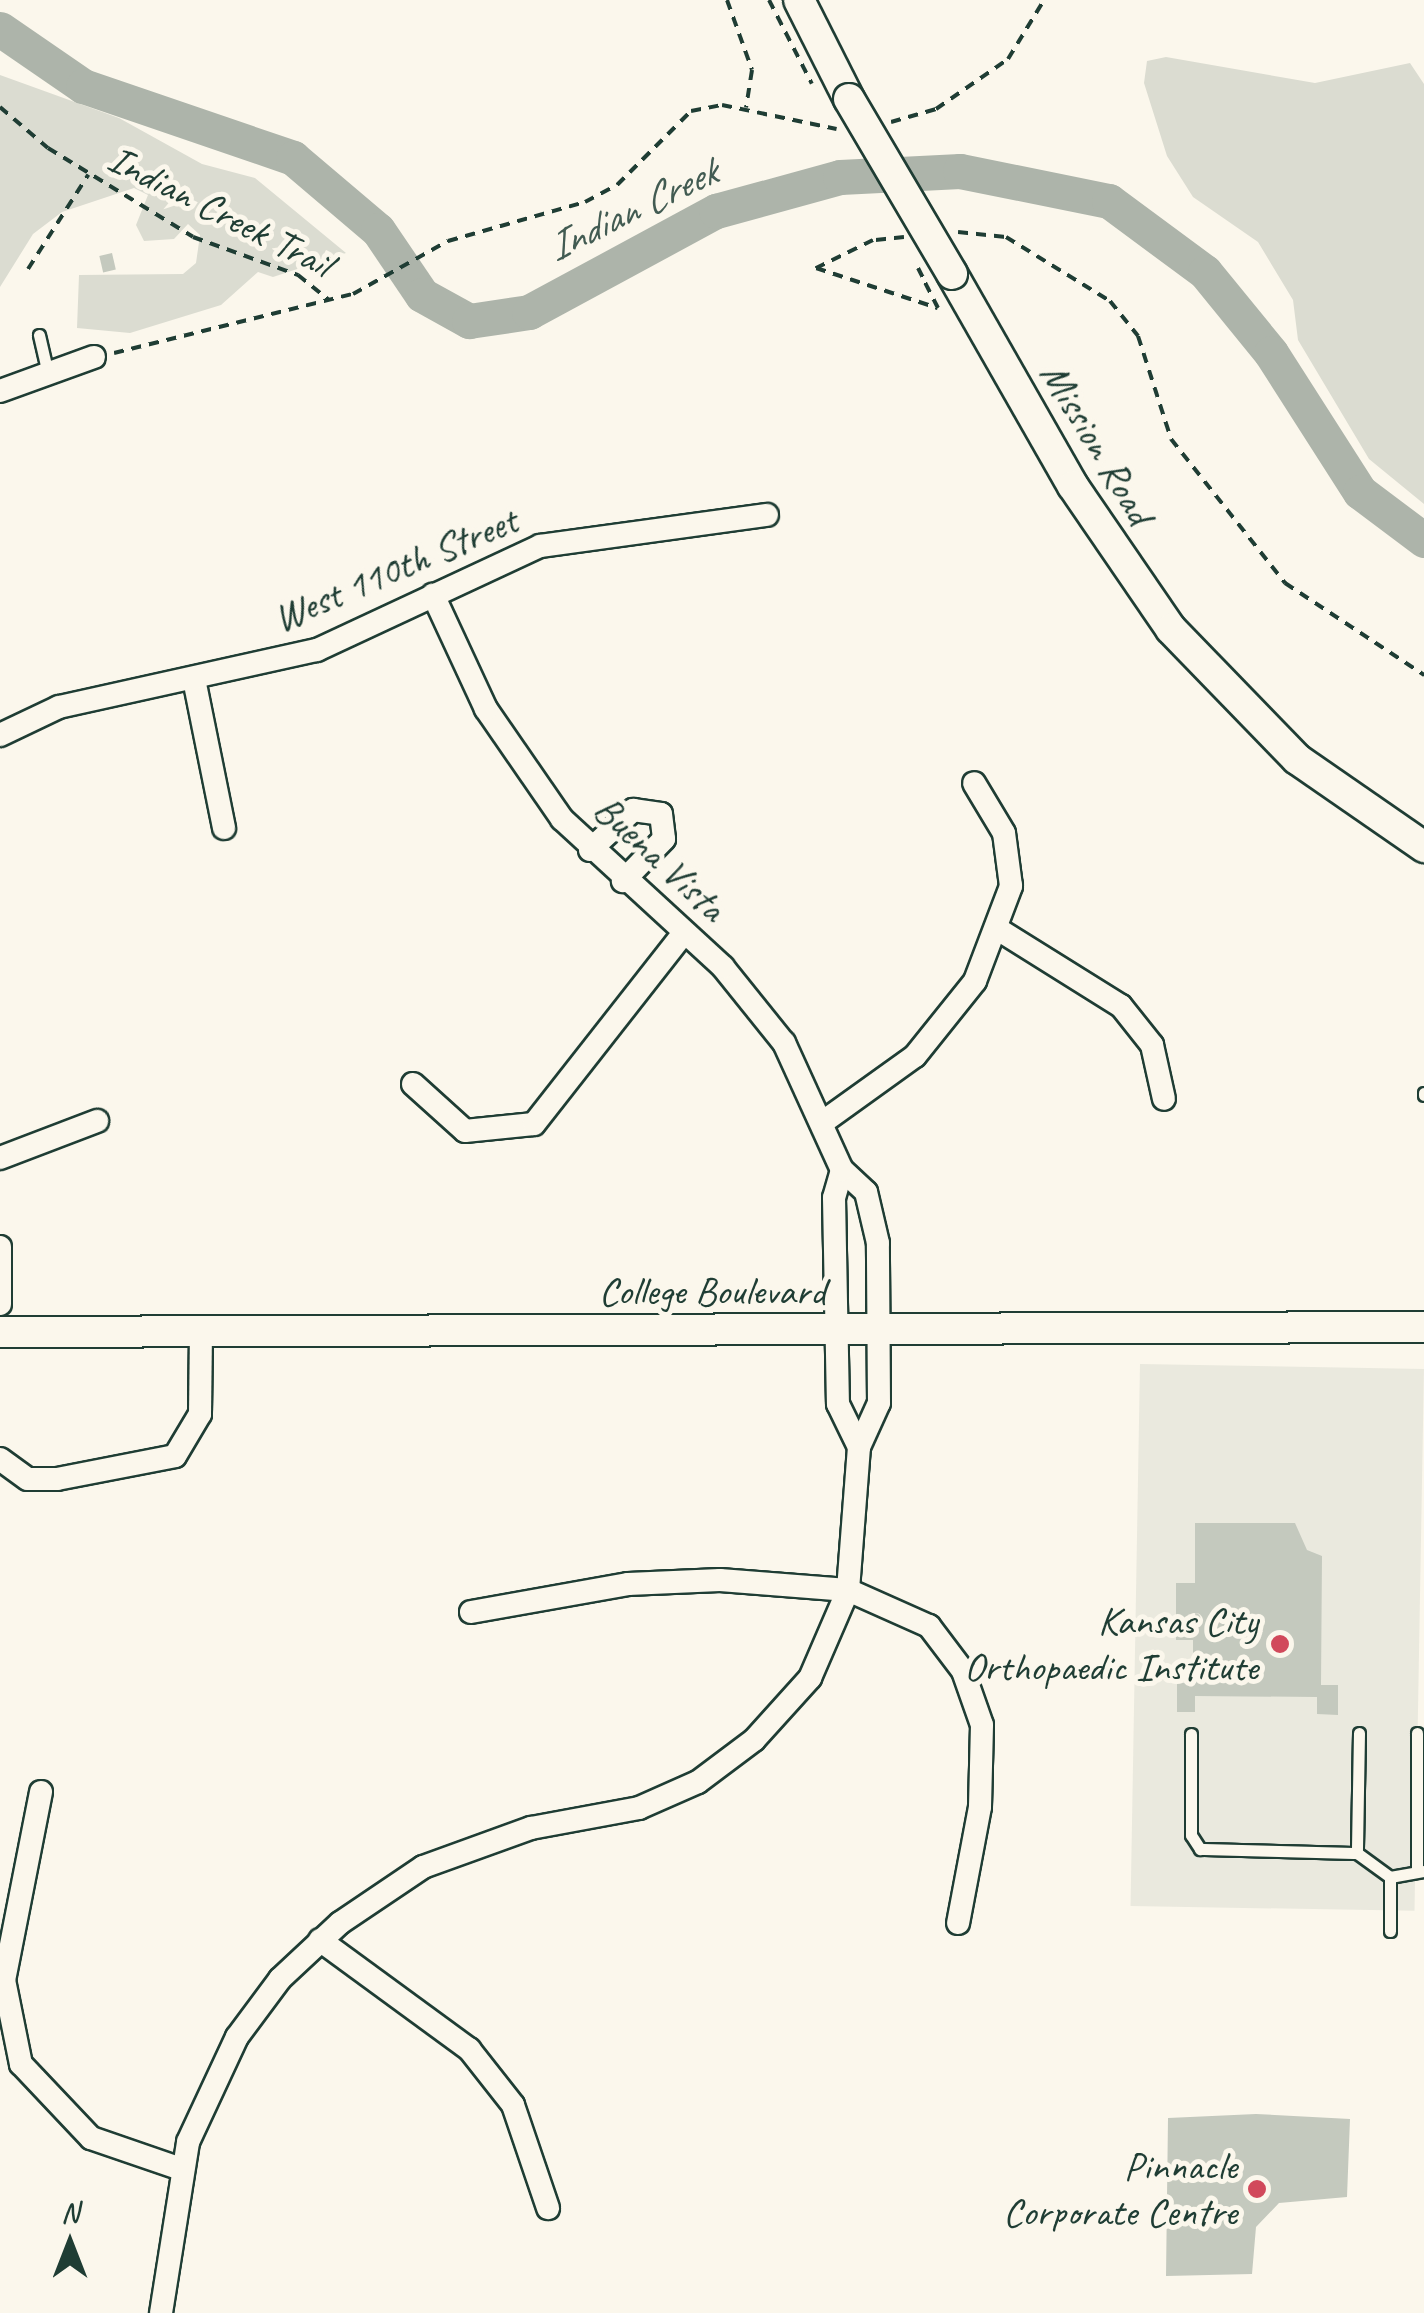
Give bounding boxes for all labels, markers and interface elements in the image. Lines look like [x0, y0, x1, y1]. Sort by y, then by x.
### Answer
street label: Indian Creek Trail [100, 134, 340, 288]
water label: Indian Creek [539, 147, 725, 273]
street label: Mission Road [1030, 353, 1164, 533]
street label: West 110th Street [266, 496, 524, 642]
street label: Buena Vista [584, 785, 736, 931]
street label: College Boulevard [599, 1267, 825, 1315]
place label: Kansas City Orthopaedic Institute [964, 1597, 1258, 1691]
marker: Kansas City Orthopaedic Institute [1267, 1631, 1293, 1657]
place label: Pinnacle Corporate Centre [1003, 2142, 1237, 2236]
marker: Pinnacle Corporate Centre [1246, 2178, 1268, 2200]
north arrow [20, 2193, 120, 2293]
text: N [61, 2195, 79, 2230]

